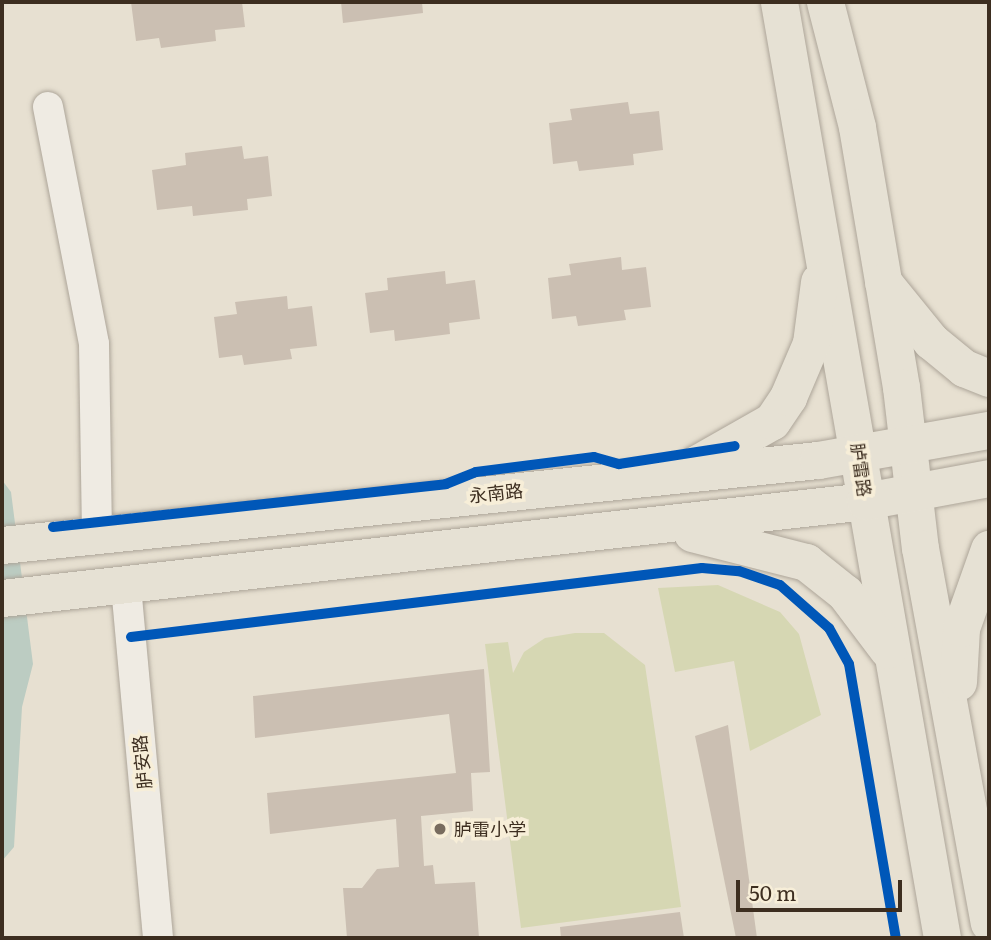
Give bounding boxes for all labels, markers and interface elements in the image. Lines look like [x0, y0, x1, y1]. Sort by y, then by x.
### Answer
street label: 胪雷路 [847, 442, 875, 498]
street label: 永南路 [468, 479, 524, 507]
street label: 胪安路 [128, 734, 156, 790]
place label: 胪雷小学 [454, 818, 526, 840]
marker: 胪雷小学 [432, 821, 448, 837]
scale bar [739, 866, 905, 910]
text: 50 m [749, 876, 796, 907]

